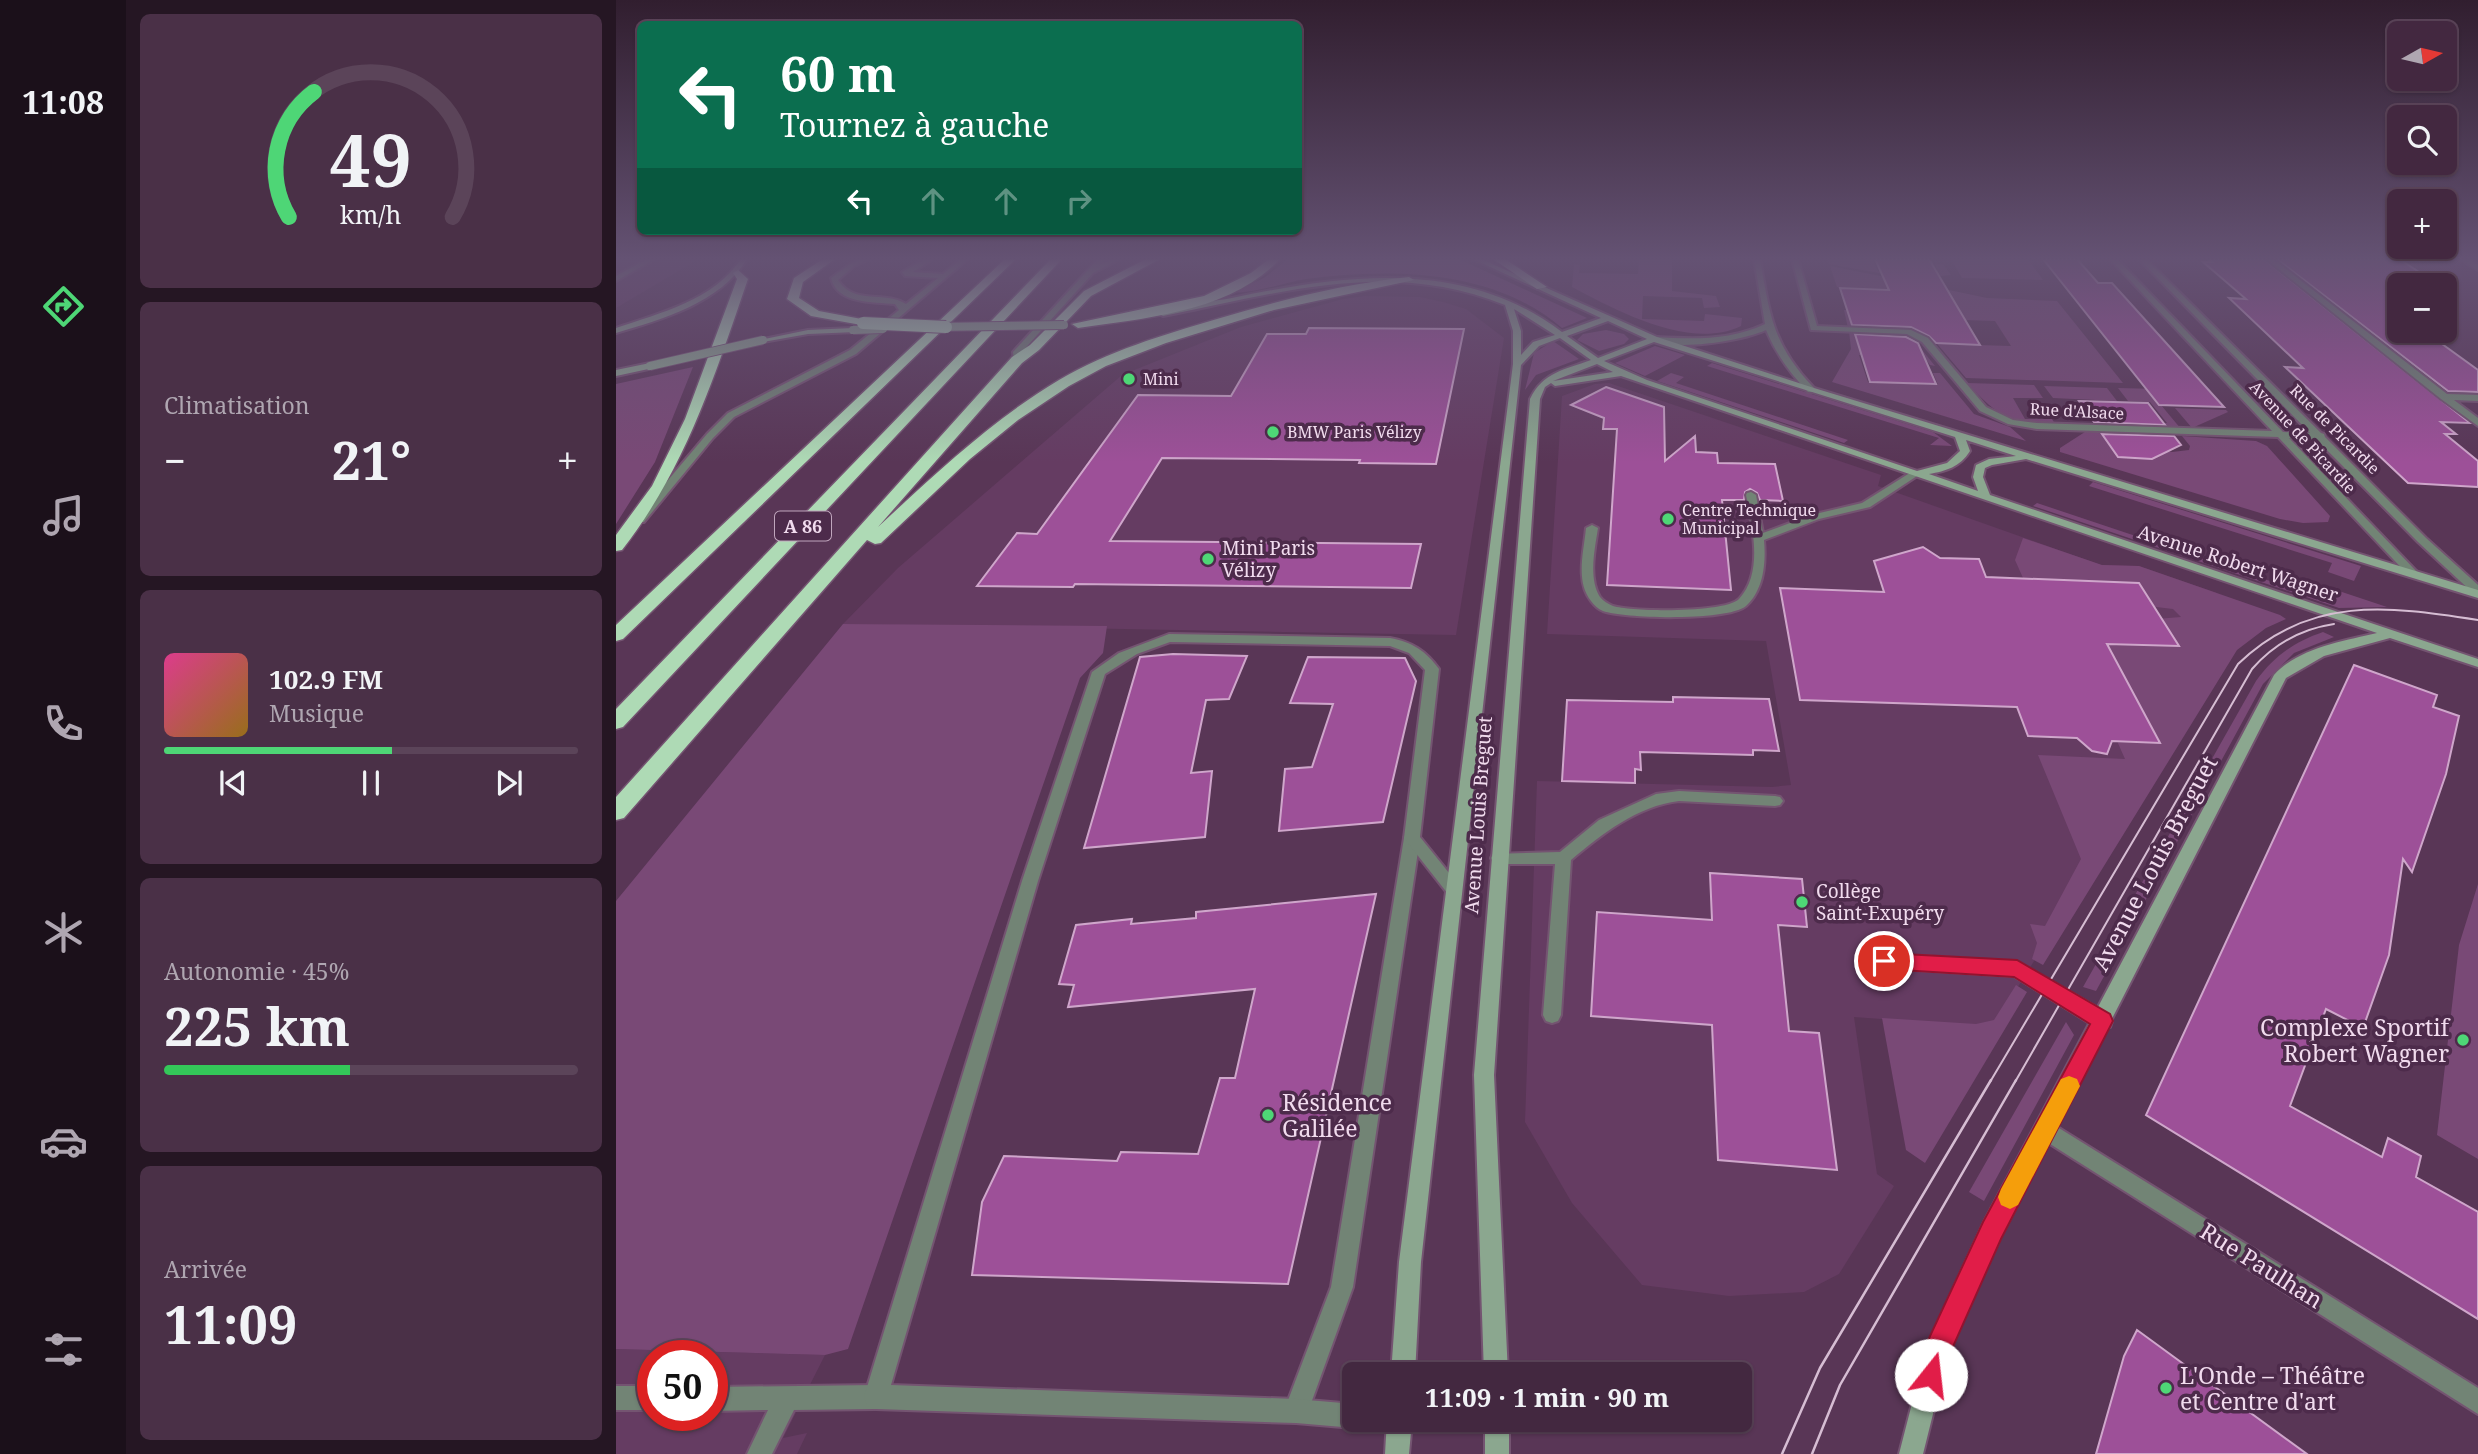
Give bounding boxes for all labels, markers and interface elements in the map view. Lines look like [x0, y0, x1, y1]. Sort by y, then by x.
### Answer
north arrow [2387, 21, 2457, 91]
map controls [2387, 21, 2457, 343]
text: 60 m [780, 40, 896, 106]
icon: left [665, 49, 756, 140]
text: 11:08 [22, 80, 104, 123]
text: Tournez à gauche [780, 103, 1049, 146]
button: search [2387, 105, 2457, 175]
text: 49 [330, 109, 412, 208]
icon: left [841, 182, 879, 220]
icon: ahead [914, 182, 952, 220]
icon: ahead [987, 182, 1025, 220]
icon: right [1060, 182, 1098, 220]
button: + [2387, 189, 2457, 259]
text: km/h [340, 197, 402, 231]
button: − [2387, 273, 2457, 343]
icon: directions [39, 282, 88, 331]
place label: Mini [1143, 368, 1179, 390]
marker: Mini [1121, 371, 1137, 387]
street label: Avenue de Picardie [2245, 376, 2361, 498]
street label: Rue de Picardie [2285, 379, 2385, 479]
text: Climatisation [164, 389, 310, 421]
street label: Rue d'Alsace [2029, 398, 2125, 424]
place label: BMW Paris Vélizy [1287, 421, 1423, 443]
text: 21° [332, 424, 411, 495]
marker: BMW Paris Vélizy [1265, 424, 1281, 440]
text: − [164, 434, 186, 486]
text: + [557, 434, 578, 486]
icon: music [39, 491, 88, 540]
place label: Centre Technique Municipal [1682, 499, 1816, 539]
marker: Centre Technique Municipal [1660, 511, 1676, 527]
road number: A 86 [775, 512, 831, 540]
street label: Avenue Robert Wagner [2134, 518, 2342, 608]
place label: Mini Paris Vélizy [1222, 535, 1315, 583]
marker: Mini Paris Vélizy [1200, 551, 1216, 567]
text: 102.9 FM [269, 661, 383, 697]
text: Musique [269, 697, 364, 729]
icon: phone [39, 699, 88, 748]
street label: Avenue Louis Breguet [1458, 715, 1498, 915]
street label: Avenue Louis Breguet [2084, 750, 2224, 976]
icon: previous [214, 764, 252, 802]
icon: pause [352, 764, 390, 802]
icon: next [490, 764, 528, 802]
place label: Collège Saint-Exupéry [1816, 878, 1945, 926]
marker: Collège Saint-Exupéry [1794, 894, 1810, 910]
icon: climate [39, 908, 88, 957]
pin [1854, 931, 1914, 991]
icon: arrive [1865, 942, 1903, 980]
text: Autonomie · 45% [164, 955, 349, 987]
text: 225 km [164, 990, 350, 1061]
place label: Complexe Sportif Robert Wagner [2260, 1011, 2452, 1069]
marker: Complexe Sportif Robert Wagner [2455, 1032, 2471, 1048]
place label: Résidence Galilée [1282, 1086, 1392, 1144]
marker: Résidence Galilée [1260, 1107, 1276, 1123]
icon: car [39, 1117, 88, 1166]
street label: Rue Paulhan [2195, 1215, 2330, 1315]
text: Arrivée [164, 1253, 247, 1285]
text: 11:09 [164, 1288, 297, 1359]
icon: filters [39, 1325, 88, 1374]
position arrow [1894, 1338, 1968, 1412]
speed limit sign: 50 [637, 1340, 728, 1431]
place label: L'Onde – Théâtre et Centre d'art [2180, 1359, 2365, 1417]
text: 11:09 · 1 min · 90 m [1425, 1379, 1669, 1415]
marker: L'Onde – Théâtre et Centre d'art [2158, 1380, 2174, 1396]

